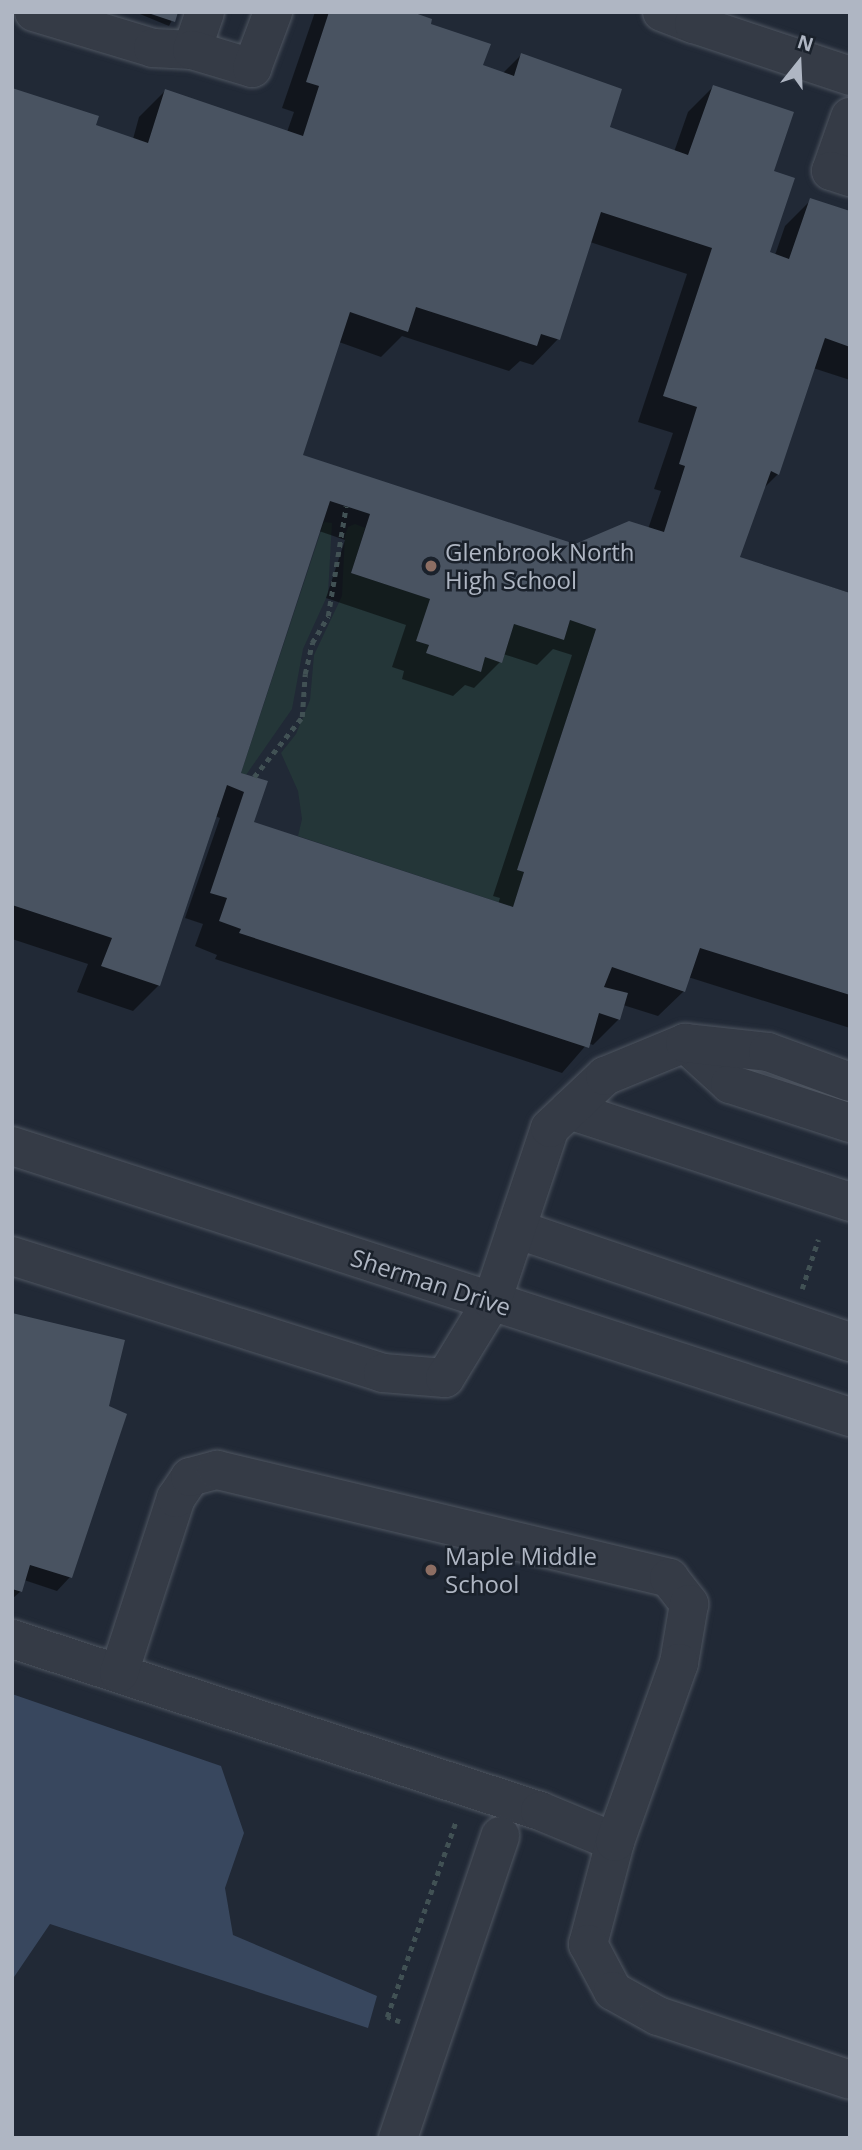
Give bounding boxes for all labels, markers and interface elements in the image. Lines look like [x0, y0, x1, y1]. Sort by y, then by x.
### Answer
north arrow [764, 28, 834, 98]
text: N [794, 28, 817, 58]
place label: Glenbrook North High School [445, 538, 635, 594]
marker: Glenbrook North High School [423, 558, 439, 574]
street label: Sherman Drive [347, 1243, 515, 1321]
place label: Maple Middle School [445, 1542, 597, 1598]
marker: Maple Middle School [423, 1562, 439, 1578]

